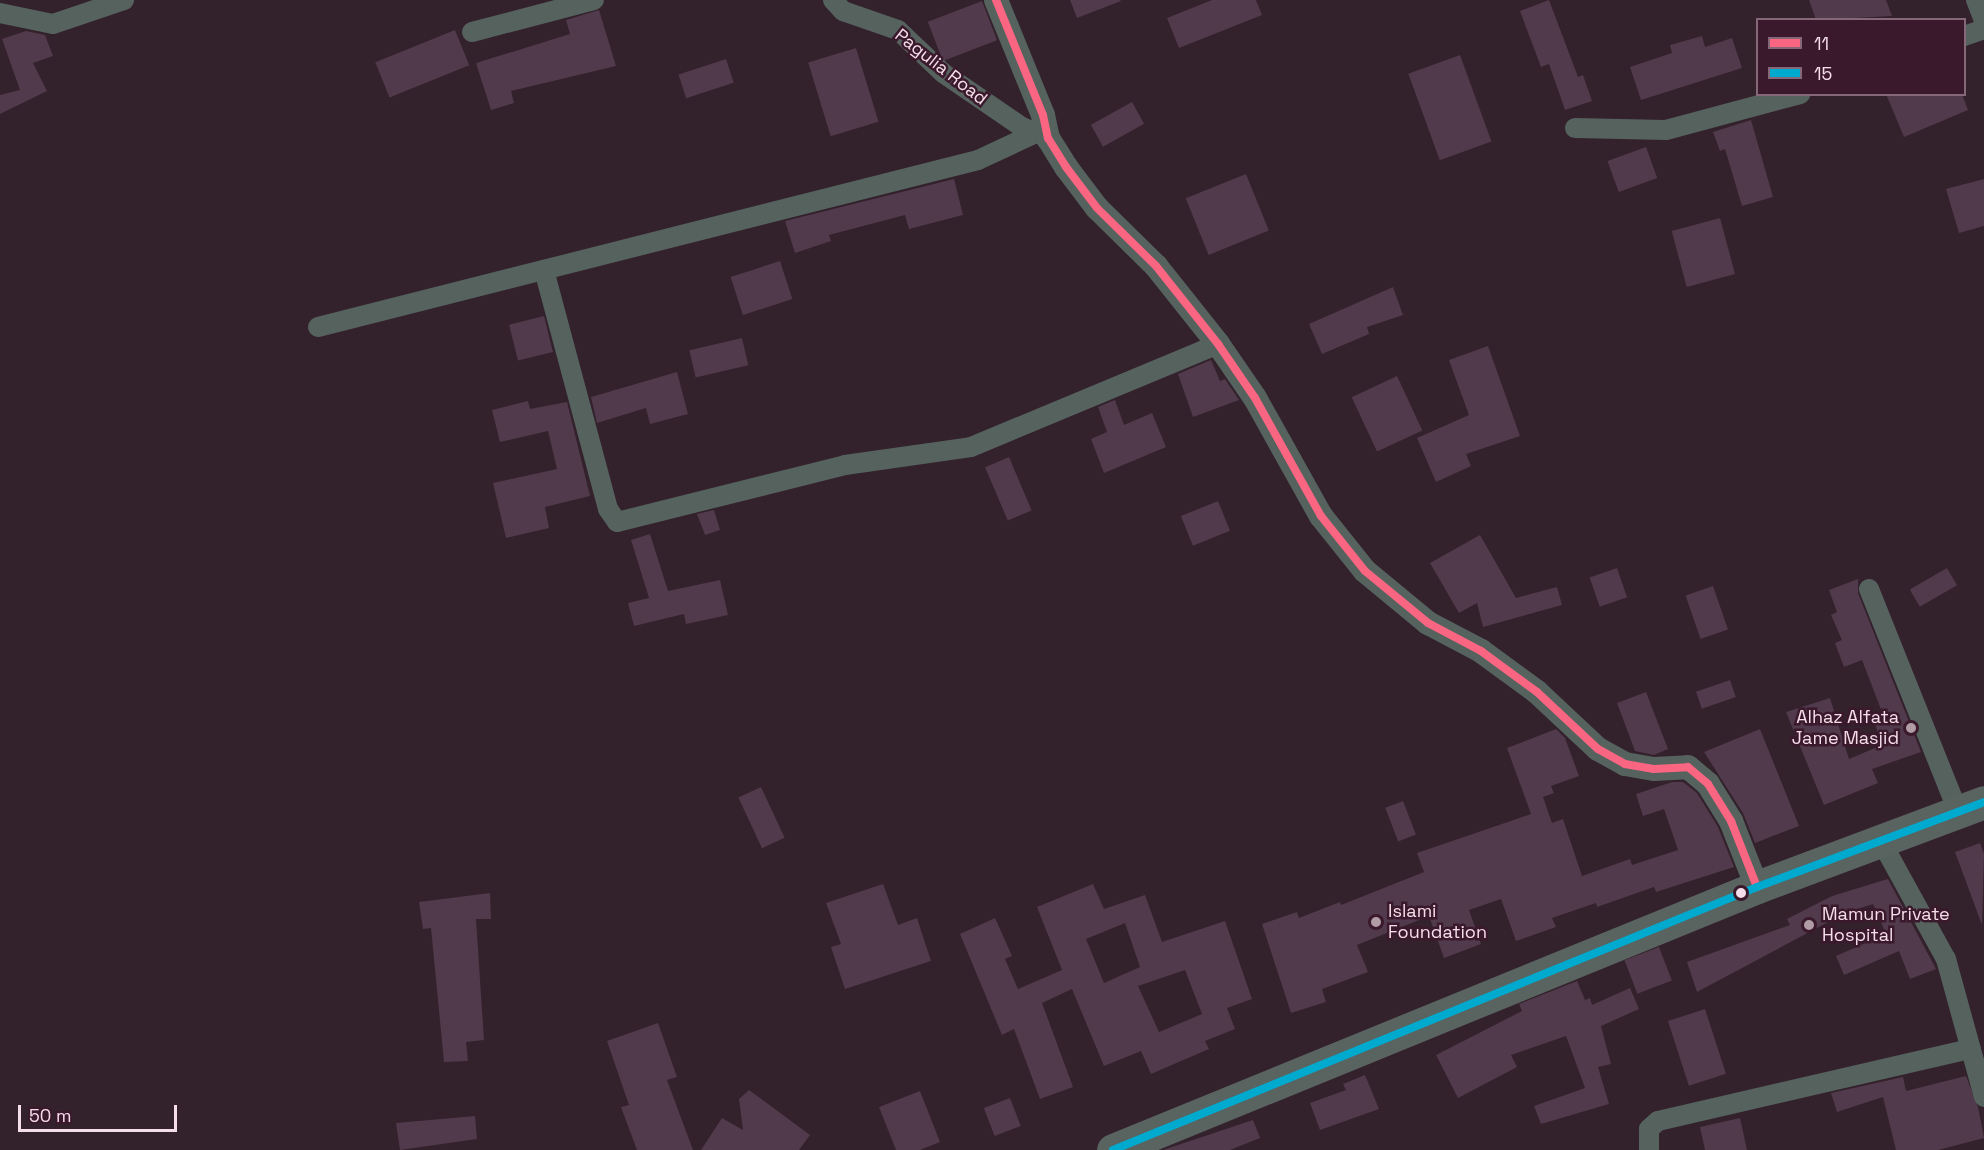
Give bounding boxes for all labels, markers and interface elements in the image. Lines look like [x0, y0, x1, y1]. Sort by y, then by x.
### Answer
legend [1756, 18, 1966, 96]
street label: Pagulia Road [891, 24, 991, 110]
text: 11 [1814, 32, 1829, 55]
text: 15 [1814, 62, 1832, 85]
place label: Alhaz Alfata Jame Masjid [1792, 707, 1899, 750]
marker: Alhaz Alfata Jame Masjid [1904, 721, 1918, 735]
unlabelled marker [1735, 887, 1747, 899]
place label: Islami Foundation [1388, 901, 1487, 944]
place label: Mamun Private Hospital [1822, 904, 1950, 946]
marker: Islami Foundation [1369, 915, 1383, 929]
marker: Mamun Private Hospital [1800, 916, 1818, 934]
scale bar [21, 1093, 180, 1131]
text: 50 m [29, 1104, 71, 1127]

